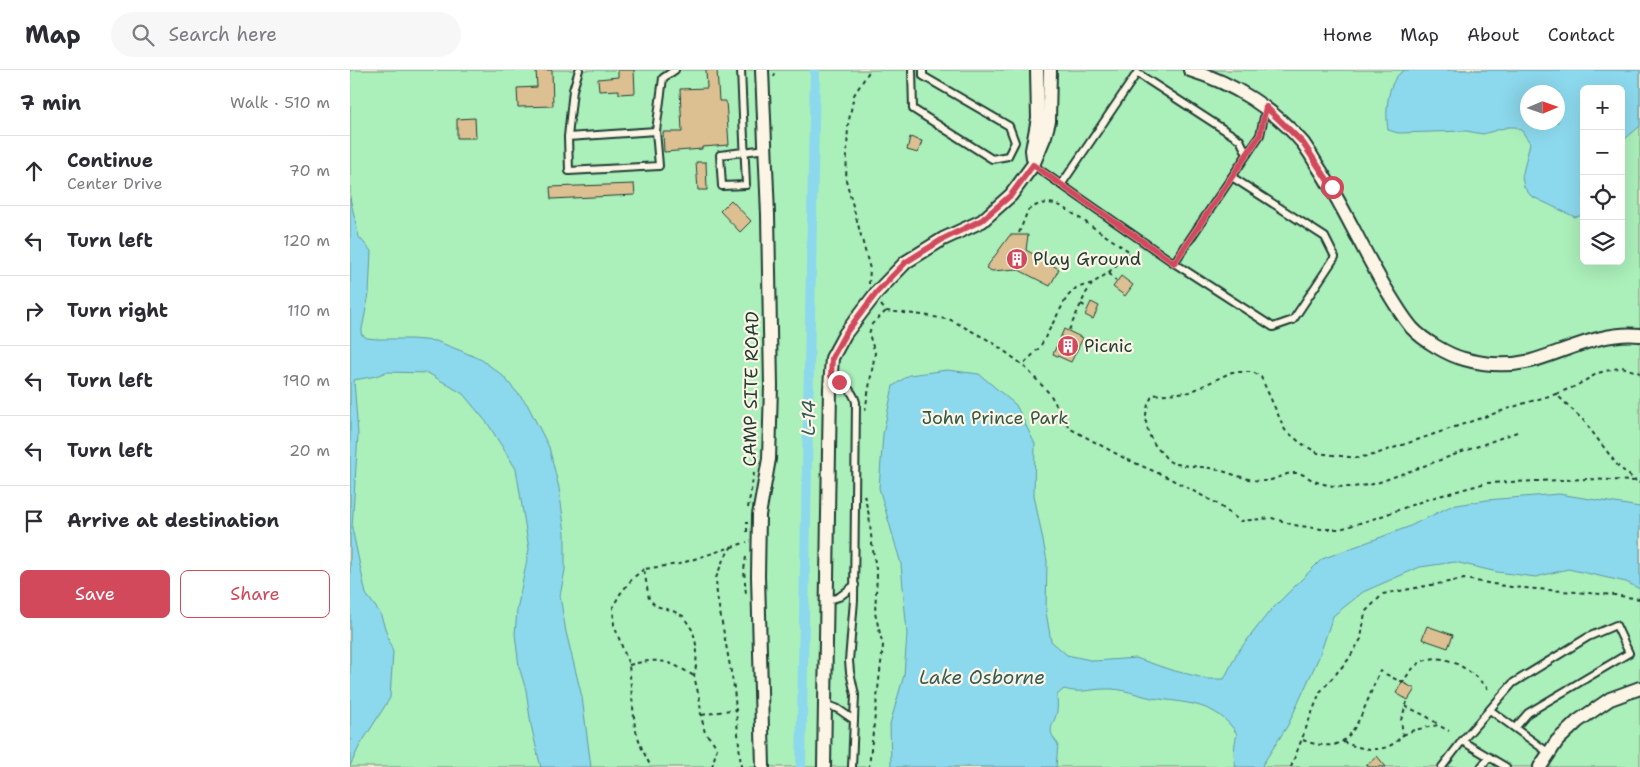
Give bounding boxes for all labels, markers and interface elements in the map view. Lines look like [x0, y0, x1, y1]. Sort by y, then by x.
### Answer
search box [111, 12, 461, 57]
text: Map [25, 19, 81, 51]
icon: search [129, 21, 157, 49]
text: Search here [169, 22, 277, 47]
text: Home [1323, 23, 1372, 47]
text: Map [1400, 23, 1439, 47]
text: About [1467, 23, 1520, 47]
text: Contact [1548, 23, 1615, 47]
north arrow [1520, 85, 1565, 130]
map controls [1580, 85, 1625, 265]
button: + [1580, 85, 1625, 130]
text: 7 min [20, 89, 81, 117]
text: Walk · 510 m [230, 92, 330, 113]
button: − [1580, 130, 1625, 175]
text: Continue [67, 148, 153, 173]
icon: ahead [20, 157, 48, 185]
text: 70 m [289, 160, 330, 181]
text: Center Drive [67, 173, 163, 194]
button: locate [1580, 175, 1625, 220]
route start [1321, 176, 1344, 199]
button: layers [1580, 220, 1625, 265]
icon: left [20, 227, 48, 255]
text: Turn left [67, 228, 153, 253]
text: 120 m [283, 230, 330, 251]
building icon: Play Ground [1005, 247, 1029, 271]
place label: Play Ground [1033, 247, 1141, 271]
icon: right [20, 297, 48, 325]
text: Turn right [67, 298, 168, 323]
text: 110 m [287, 300, 330, 321]
street label: CAMP SITE ROAD [738, 311, 764, 467]
building icon: Picnic [1056, 334, 1080, 358]
place label: Picnic [1084, 334, 1133, 358]
icon: left [20, 367, 48, 395]
text: Turn left [67, 368, 153, 393]
text: 190 m [283, 370, 330, 391]
route end [828, 371, 851, 394]
water label: L-14 [796, 400, 821, 436]
park label: John Prince Park [921, 406, 1069, 430]
icon: left [20, 437, 48, 465]
text: Turn left [67, 438, 153, 463]
text: 20 m [289, 440, 330, 461]
icon: arrive [20, 507, 48, 535]
text: Arrive at destination [67, 508, 279, 533]
button: Save [20, 570, 170, 618]
button: Share [180, 570, 330, 618]
water label: Lake Osborne [919, 665, 1045, 690]

